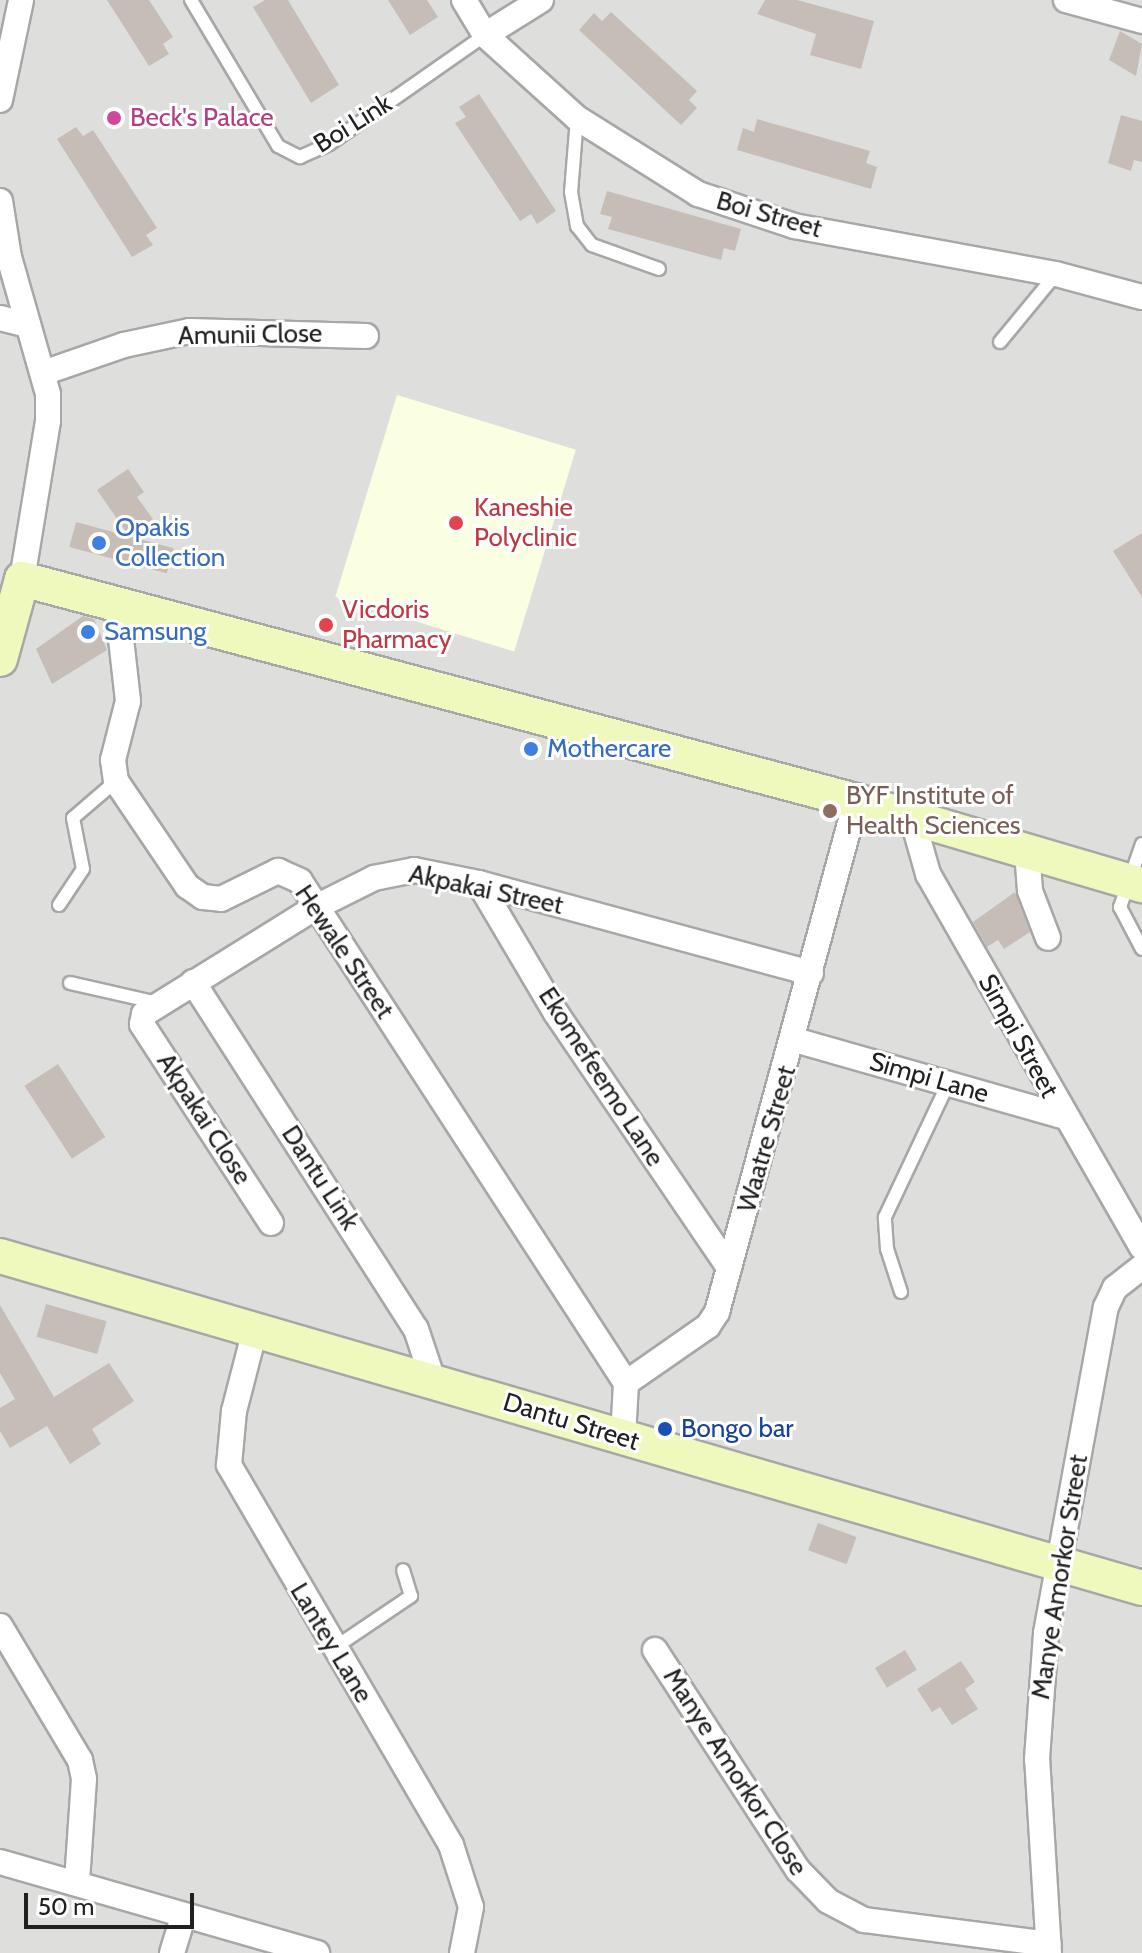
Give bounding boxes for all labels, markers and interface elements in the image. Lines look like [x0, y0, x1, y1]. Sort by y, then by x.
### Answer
street label: Boi Link [308, 88, 398, 160]
place label: Beck's Palace [130, 102, 274, 134]
marker: Beck's Palace [105, 109, 123, 127]
street label: Boi Street [713, 185, 825, 245]
street label: Amunii Close [178, 318, 322, 352]
place label: Kaneshie Polyclinic [474, 492, 577, 554]
place label: Opakis Collection [115, 512, 225, 574]
marker: Kaneshie Polyclinic [445, 512, 467, 534]
marker: Opakis Collection [90, 534, 108, 552]
place label: Vicdoris Pharmacy [342, 594, 452, 656]
place label: Samsung [104, 616, 206, 648]
marker: Vicdoris Pharmacy [317, 616, 335, 634]
marker: Samsung [79, 623, 97, 641]
place label: Mothercare [547, 733, 671, 765]
marker: Mothercare [522, 740, 540, 758]
place label: BYF Institute of Health Sciences [846, 780, 1021, 842]
marker: BYF Institute of Health Sciences [821, 802, 839, 820]
street label: Akpakai Street [406, 858, 566, 922]
street label: Hewale Street [288, 879, 400, 1025]
street label: Simpi Street [971, 969, 1065, 1103]
street label: Ekomefeemo Lane [532, 982, 670, 1172]
street label: Simpi Lane [866, 1046, 992, 1110]
street label: Akpakai Close [150, 1047, 258, 1191]
street label: Waatre Street [731, 1062, 803, 1216]
street label: Dantu Link [275, 1120, 365, 1236]
street label: Dantu Street [499, 1387, 643, 1457]
place label: Bongo bar [681, 1413, 794, 1445]
marker: Bongo bar [656, 1420, 674, 1438]
street label: Manye Amorkor Street [1025, 1452, 1095, 1702]
street label: Lantey Lane [283, 1578, 379, 1708]
street label: Manye Amorkor Close [656, 1663, 814, 1881]
scale bar [28, 1877, 198, 1927]
text: 50 m [38, 1892, 94, 1921]

